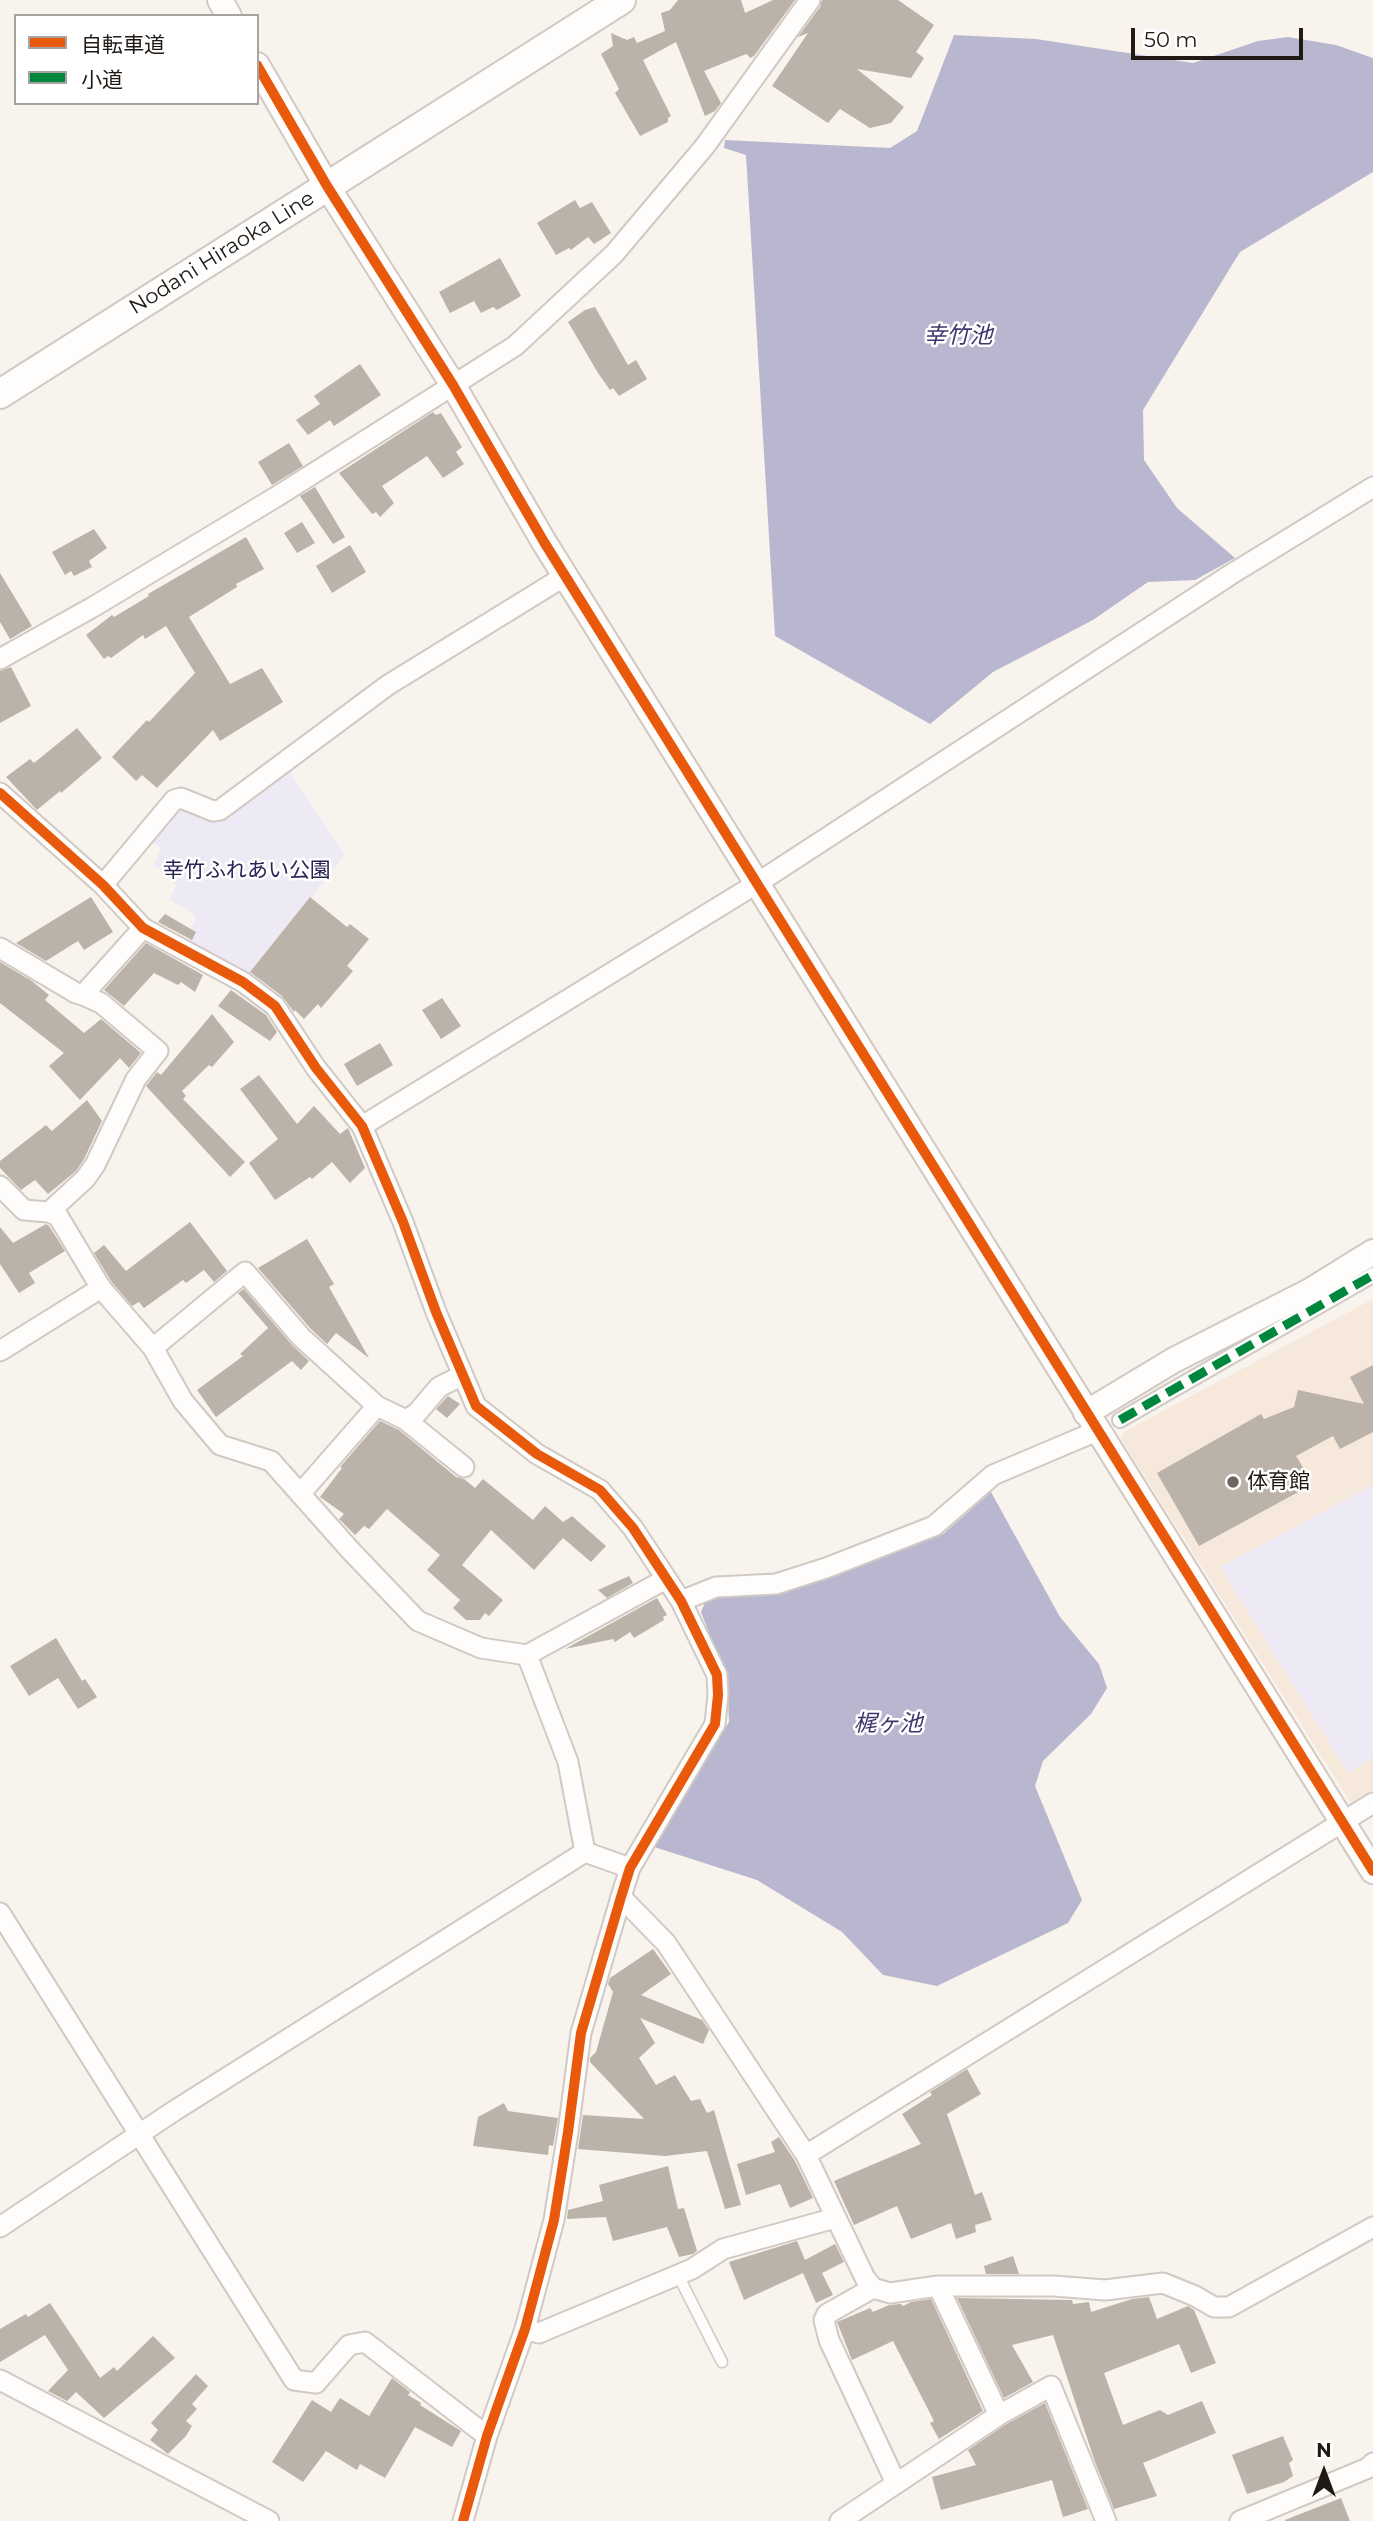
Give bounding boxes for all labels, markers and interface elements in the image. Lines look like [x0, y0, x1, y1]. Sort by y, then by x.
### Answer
legend [14, 14, 259, 105]
scale bar [1135, 14, 1306, 58]
text: 50 m [1144, 27, 1198, 52]
text: 自転車道 [81, 32, 165, 57]
text: 小道 [81, 67, 123, 92]
street label: Nodani Hiraoka Line [125, 186, 319, 320]
water label: 幸竹池 [924, 322, 992, 350]
park label: 幸竹ふれあい公園 [163, 858, 331, 884]
place label: 体育館 [1247, 1469, 1310, 1495]
marker: 体育館 [1225, 1474, 1241, 1490]
water label: 梶ヶ池 [854, 1710, 922, 1738]
north arrow [1289, 2437, 1359, 2507]
text: N [1316, 2439, 1332, 2462]

